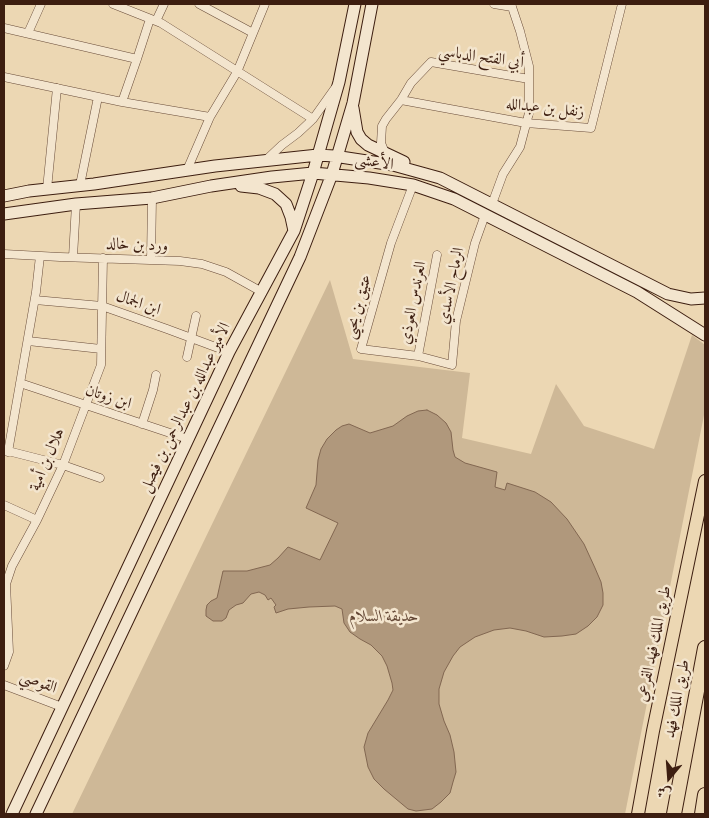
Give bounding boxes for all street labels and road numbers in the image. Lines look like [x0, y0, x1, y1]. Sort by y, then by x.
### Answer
street label: أبي الفتح الدباسي [437, 43, 525, 73]
street label: زنفل بن عبدالله [505, 95, 585, 123]
street label: الأعشى [353, 151, 395, 175]
street label: ورد بن خالد [106, 235, 168, 257]
street label: الرماح الأسدي [434, 246, 470, 326]
street label: العرندس العوذي [397, 260, 431, 346]
street label: عتيق بن يحيى [341, 273, 377, 341]
street label: ابن الجمال [113, 287, 163, 321]
street label: الأمير عبدالله بن عبدالرحمن بن فيصل [137, 320, 235, 496]
street label: ابن زوتان [82, 382, 134, 414]
street label: هلال بن أمية [26, 426, 70, 494]
street label: طريق الملك فهد الفرعي [633, 584, 677, 704]
street label: طريق الملك فهد [661, 658, 695, 740]
street label: القوصي [17, 667, 59, 699]

